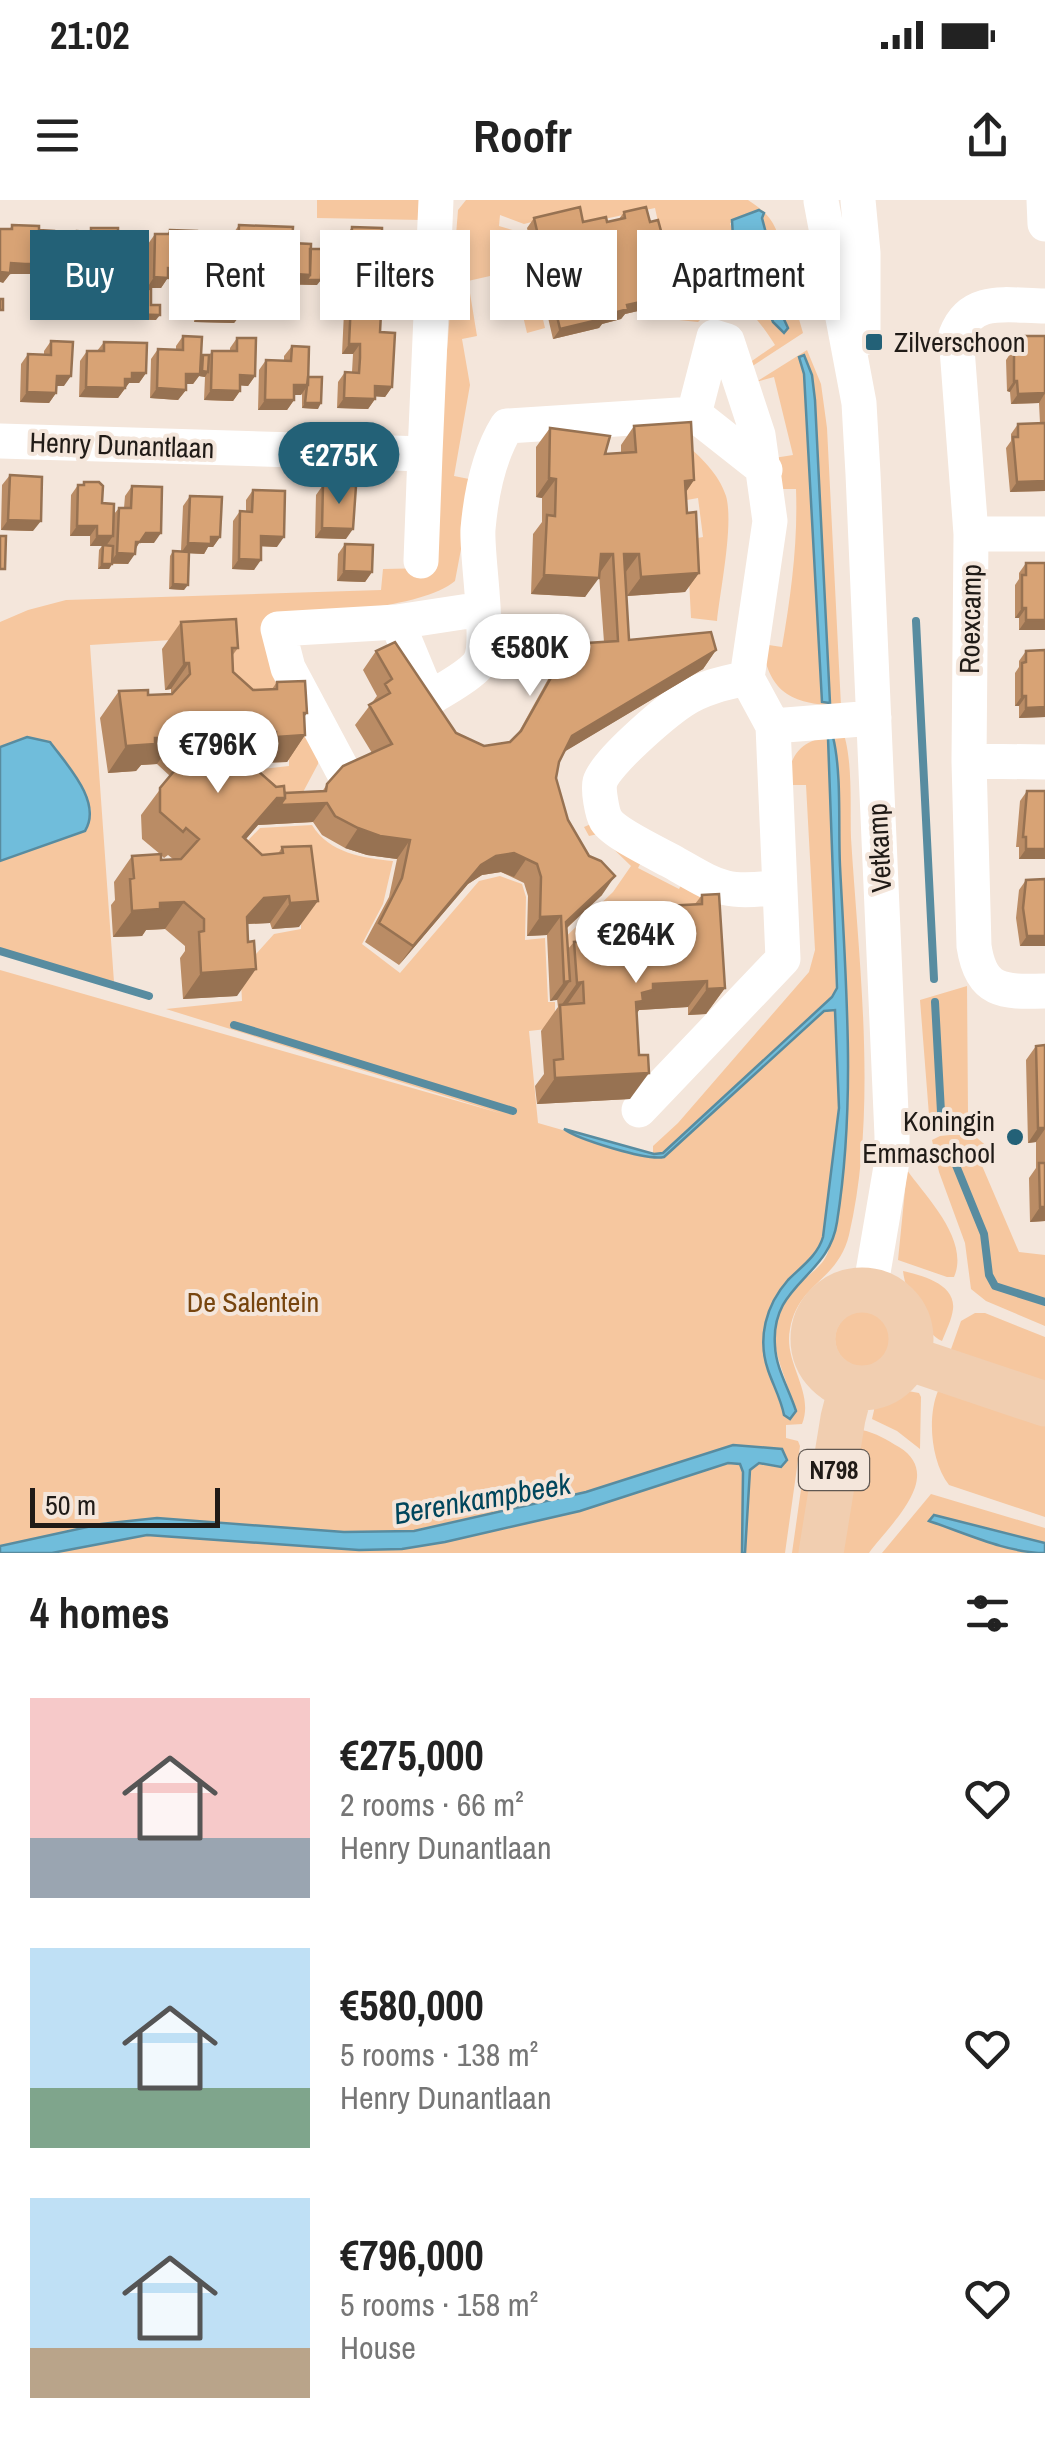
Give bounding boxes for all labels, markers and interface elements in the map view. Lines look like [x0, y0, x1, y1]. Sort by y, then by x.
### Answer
text: 21:02 [50, 10, 130, 61]
text: Roofr [473, 105, 572, 166]
icon: menu [30, 108, 85, 163]
icon: share [960, 108, 1015, 163]
chip: Buy [30, 230, 149, 320]
chip: Rent [169, 230, 300, 320]
chip: Filters [320, 230, 470, 320]
chip: New [490, 230, 617, 320]
chip: Apartment [637, 230, 840, 320]
place label: Zilverschoon [894, 323, 1025, 361]
marker: Zilverschoon [863, 331, 885, 353]
pin: €275K [269, 422, 409, 507]
street label: Henry Dunantlaan [29, 423, 215, 467]
text: €275K [300, 433, 378, 476]
street label: Roexcamp [950, 564, 990, 674]
pin: €580K [460, 614, 600, 699]
text: €580K [491, 625, 569, 668]
pin: €796K [148, 711, 288, 796]
text: €796K [179, 722, 257, 765]
street label: Vetkamp [858, 802, 900, 894]
pin: €264K [566, 901, 706, 986]
text: €264K [597, 912, 675, 955]
place label: Koningin Emmaschool [862, 1102, 995, 1172]
marker: Koningin Emmaschool [1004, 1126, 1026, 1148]
park label: De Salentein [187, 1283, 319, 1321]
road number: N798 [799, 1450, 869, 1490]
water label: Berenkampbeek [390, 1462, 575, 1533]
scale bar [30, 1483, 220, 1528]
text: 50 m [45, 1486, 96, 1524]
text: 4 homes [30, 1585, 170, 1641]
icon: filters [960, 1586, 1015, 1641]
text: €275,000 [340, 1727, 484, 1783]
icon: home [110, 1738, 230, 1858]
icon: heart [960, 1771, 1015, 1826]
text: 2 rooms · 66 m² [340, 1783, 524, 1826]
text: Henry Dunantlaan [340, 1826, 552, 1869]
text: €580,000 [340, 1977, 484, 2033]
icon: home [110, 1988, 230, 2108]
icon: heart [960, 2021, 1015, 2076]
text: 5 rooms · 138 m² [340, 2033, 538, 2076]
text: Henry Dunantlaan [340, 2076, 552, 2119]
text: €796,000 [340, 2227, 484, 2283]
icon: home [110, 2238, 230, 2358]
icon: heart [960, 2271, 1015, 2326]
text: 5 rooms · 158 m² [340, 2283, 538, 2326]
text: House [340, 2326, 416, 2369]

